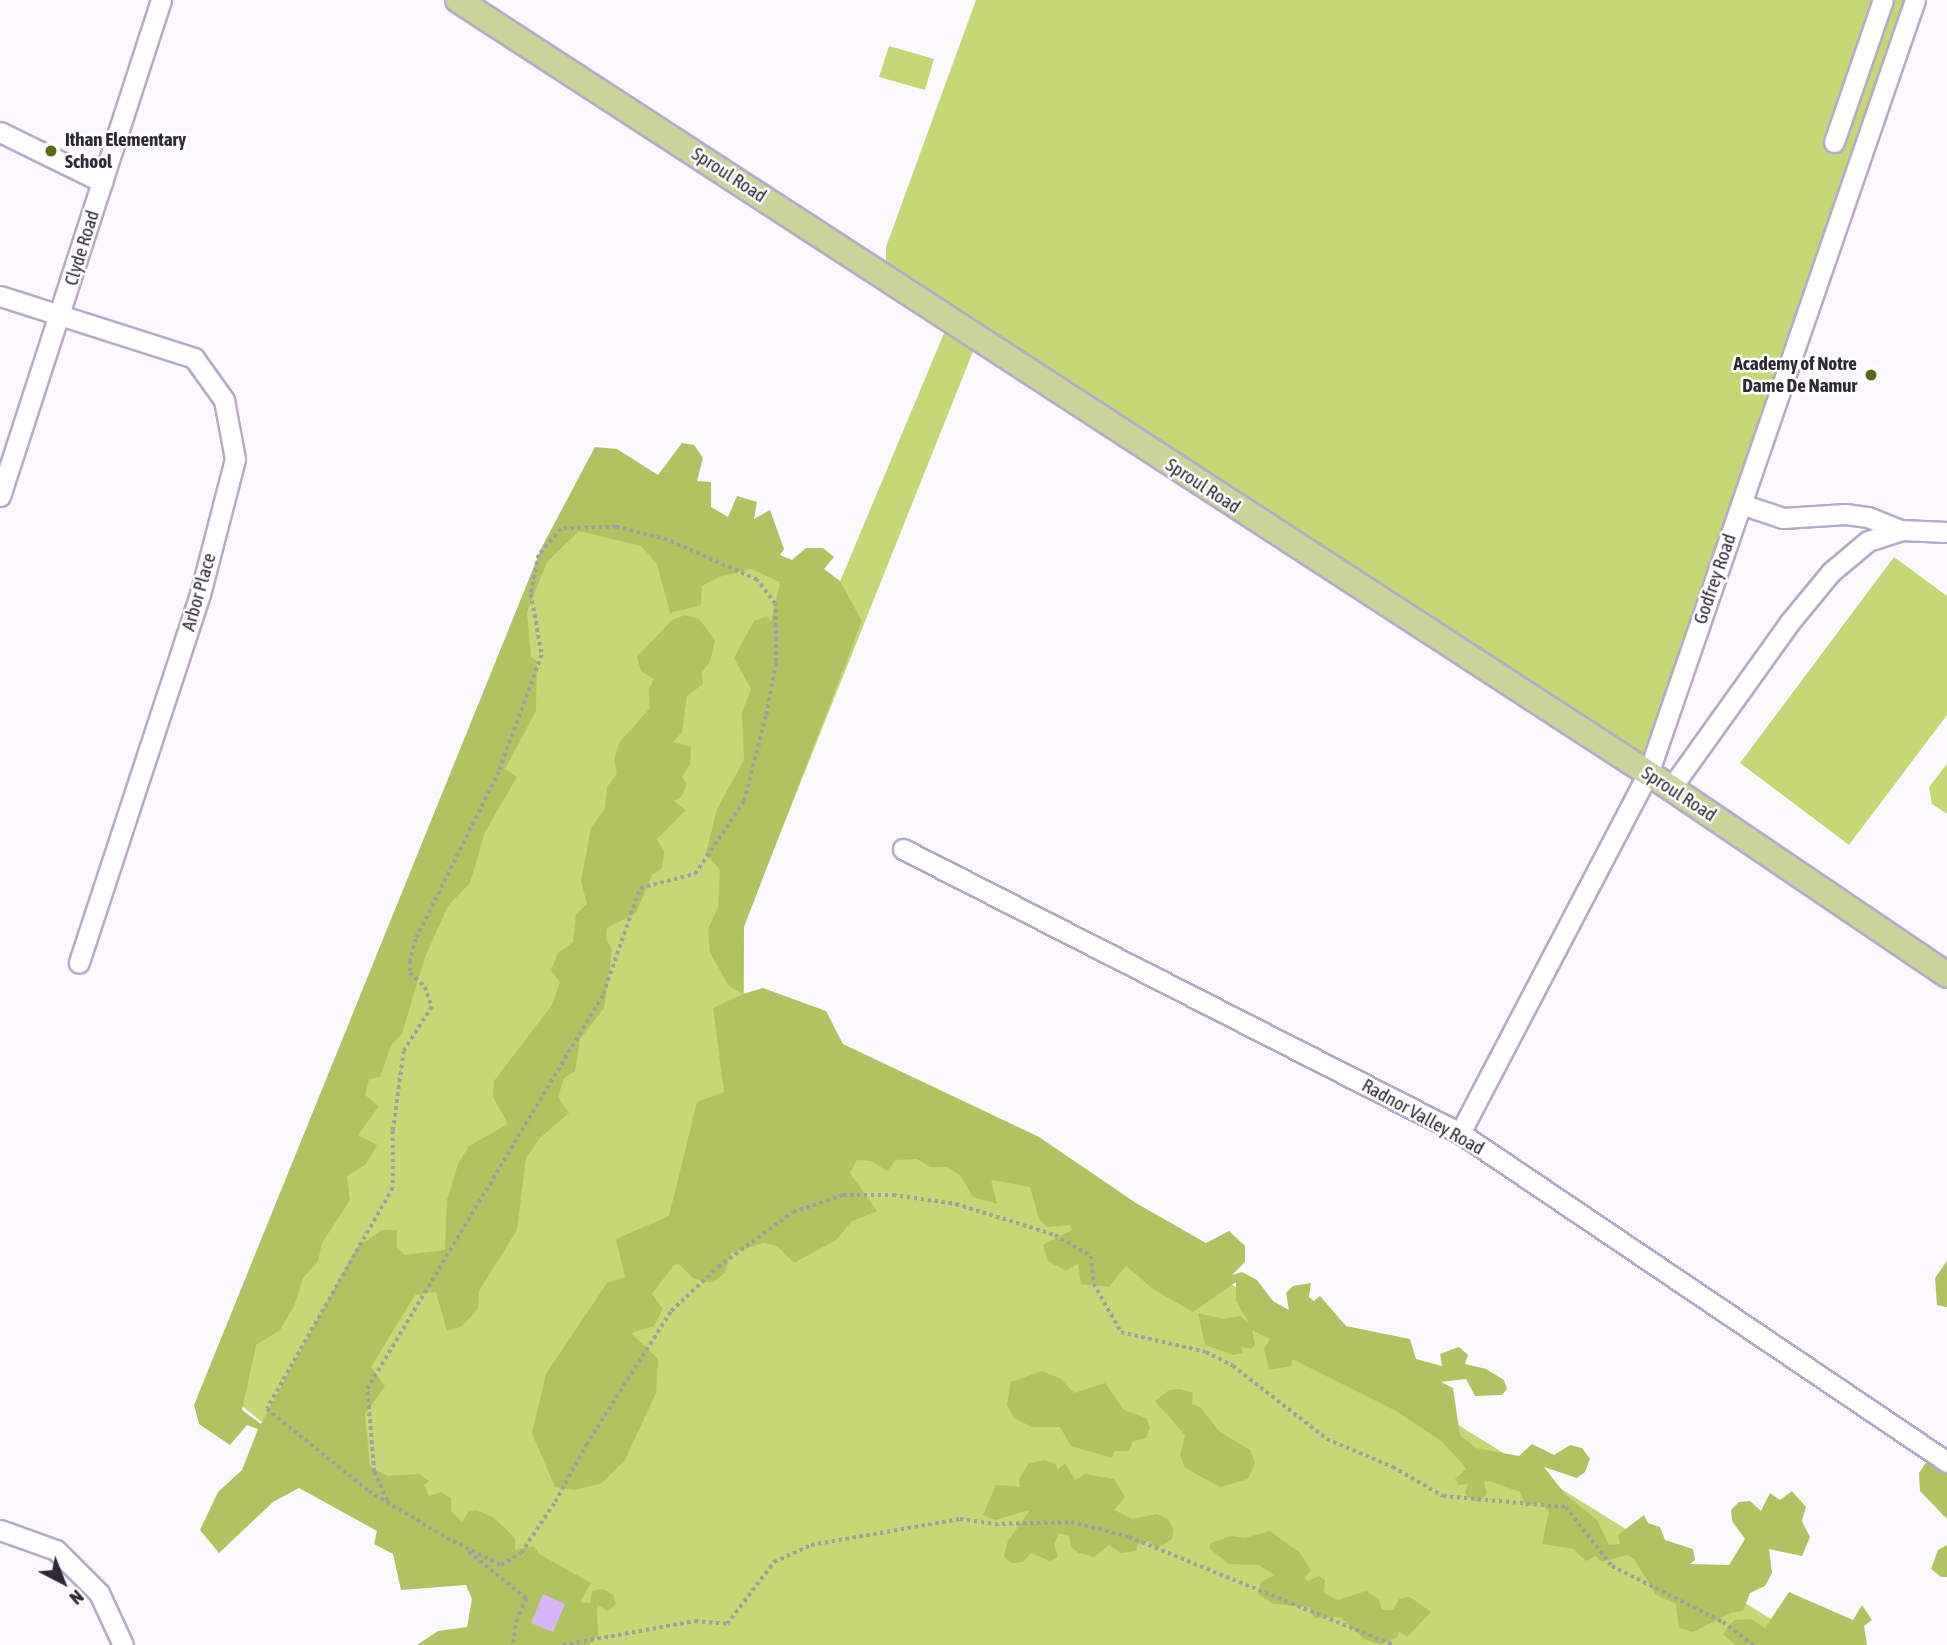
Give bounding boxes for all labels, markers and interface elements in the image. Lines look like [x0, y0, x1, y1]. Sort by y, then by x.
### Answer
place label: Ithan Elementary School [65, 129, 186, 173]
street label: Sproul Road [687, 142, 771, 208]
marker: Ithan Elementary School [43, 143, 59, 159]
street label: Clyde Road [60, 208, 104, 288]
place label: Academy of Notre Dame De Namur [1733, 353, 1857, 397]
marker: Academy of Notre Dame De Namur [1863, 367, 1879, 383]
street label: Sproul Road [1161, 453, 1245, 519]
street label: Godfrey Road [1689, 531, 1741, 627]
street label: Arbor Place [177, 550, 221, 634]
street label: Sproul Road [1637, 761, 1721, 827]
street label: Radnor Valley Road [1358, 1074, 1488, 1160]
north arrow [28, 1547, 98, 1617]
text: N [66, 1586, 89, 1610]

